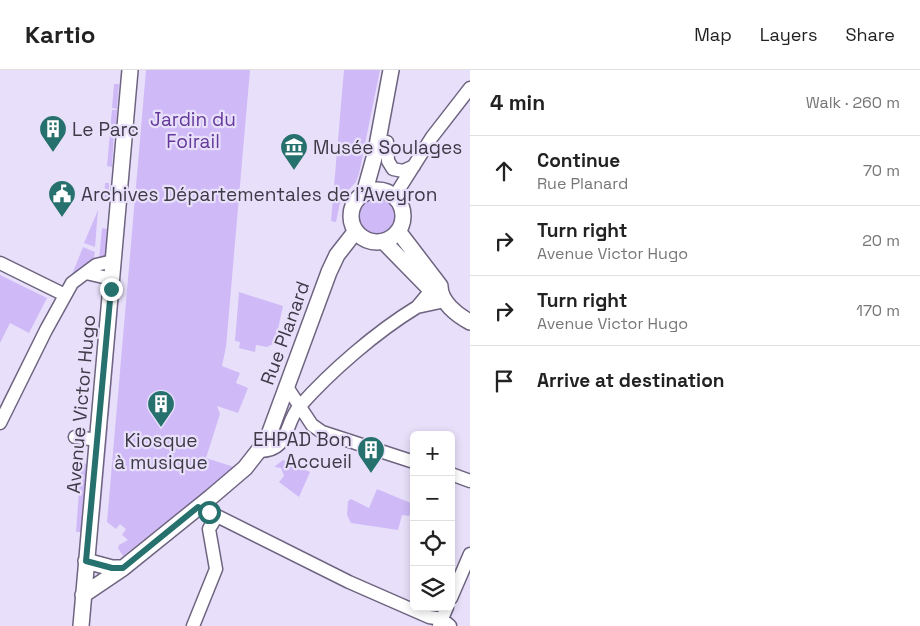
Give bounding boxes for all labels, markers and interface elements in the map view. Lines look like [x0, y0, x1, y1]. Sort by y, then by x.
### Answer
text: Kartio [25, 19, 95, 50]
text: Map [694, 23, 732, 46]
text: Layers [760, 23, 817, 46]
text: Share [845, 23, 895, 46]
text: 4 min [490, 89, 545, 116]
text: Walk · 260 m [806, 92, 900, 113]
park label: Jardin du Foirail [150, 107, 236, 154]
building icon: Le Parc [38, 114, 68, 153]
place label: Le Parc [72, 117, 139, 142]
museum icon: Musée Soulages [279, 132, 309, 171]
place label: Musée Soulages [313, 135, 462, 160]
text: Continue [537, 148, 620, 173]
icon: ahead [490, 157, 518, 185]
text: 70 m [863, 160, 900, 181]
text: Rue Planard [537, 173, 628, 194]
public building icon: Archives Départementales de l'Aveyron [47, 179, 77, 218]
place label: Archives Départementales de l'Aveyron [81, 182, 437, 207]
text: Turn right [537, 218, 627, 243]
icon: right [490, 227, 518, 255]
text: 20 m [862, 230, 900, 251]
text: Avenue Victor Hugo [537, 243, 688, 264]
route end [100, 278, 123, 301]
street label: Rue Planard [255, 278, 315, 388]
text: Turn right [537, 288, 627, 313]
icon: right [490, 297, 518, 325]
text: 170 m [856, 300, 900, 321]
text: Avenue Victor Hugo [537, 313, 688, 334]
street label: Avenue Victor Hugo [61, 314, 101, 494]
icon: arrive [490, 367, 518, 395]
text: Arrive at destination [537, 368, 725, 393]
building icon: Kiosque à musique [146, 389, 176, 428]
place label: EHPAD Bon Accueil [253, 427, 352, 474]
place label: Kiosque à musique [114, 428, 208, 475]
map controls [410, 431, 455, 611]
button: + [410, 431, 455, 476]
building icon: EHPAD Bon Accueil [356, 435, 386, 474]
button: − [410, 476, 455, 521]
route start [198, 501, 221, 524]
button: locate [410, 521, 455, 566]
button: layers [410, 566, 455, 611]

